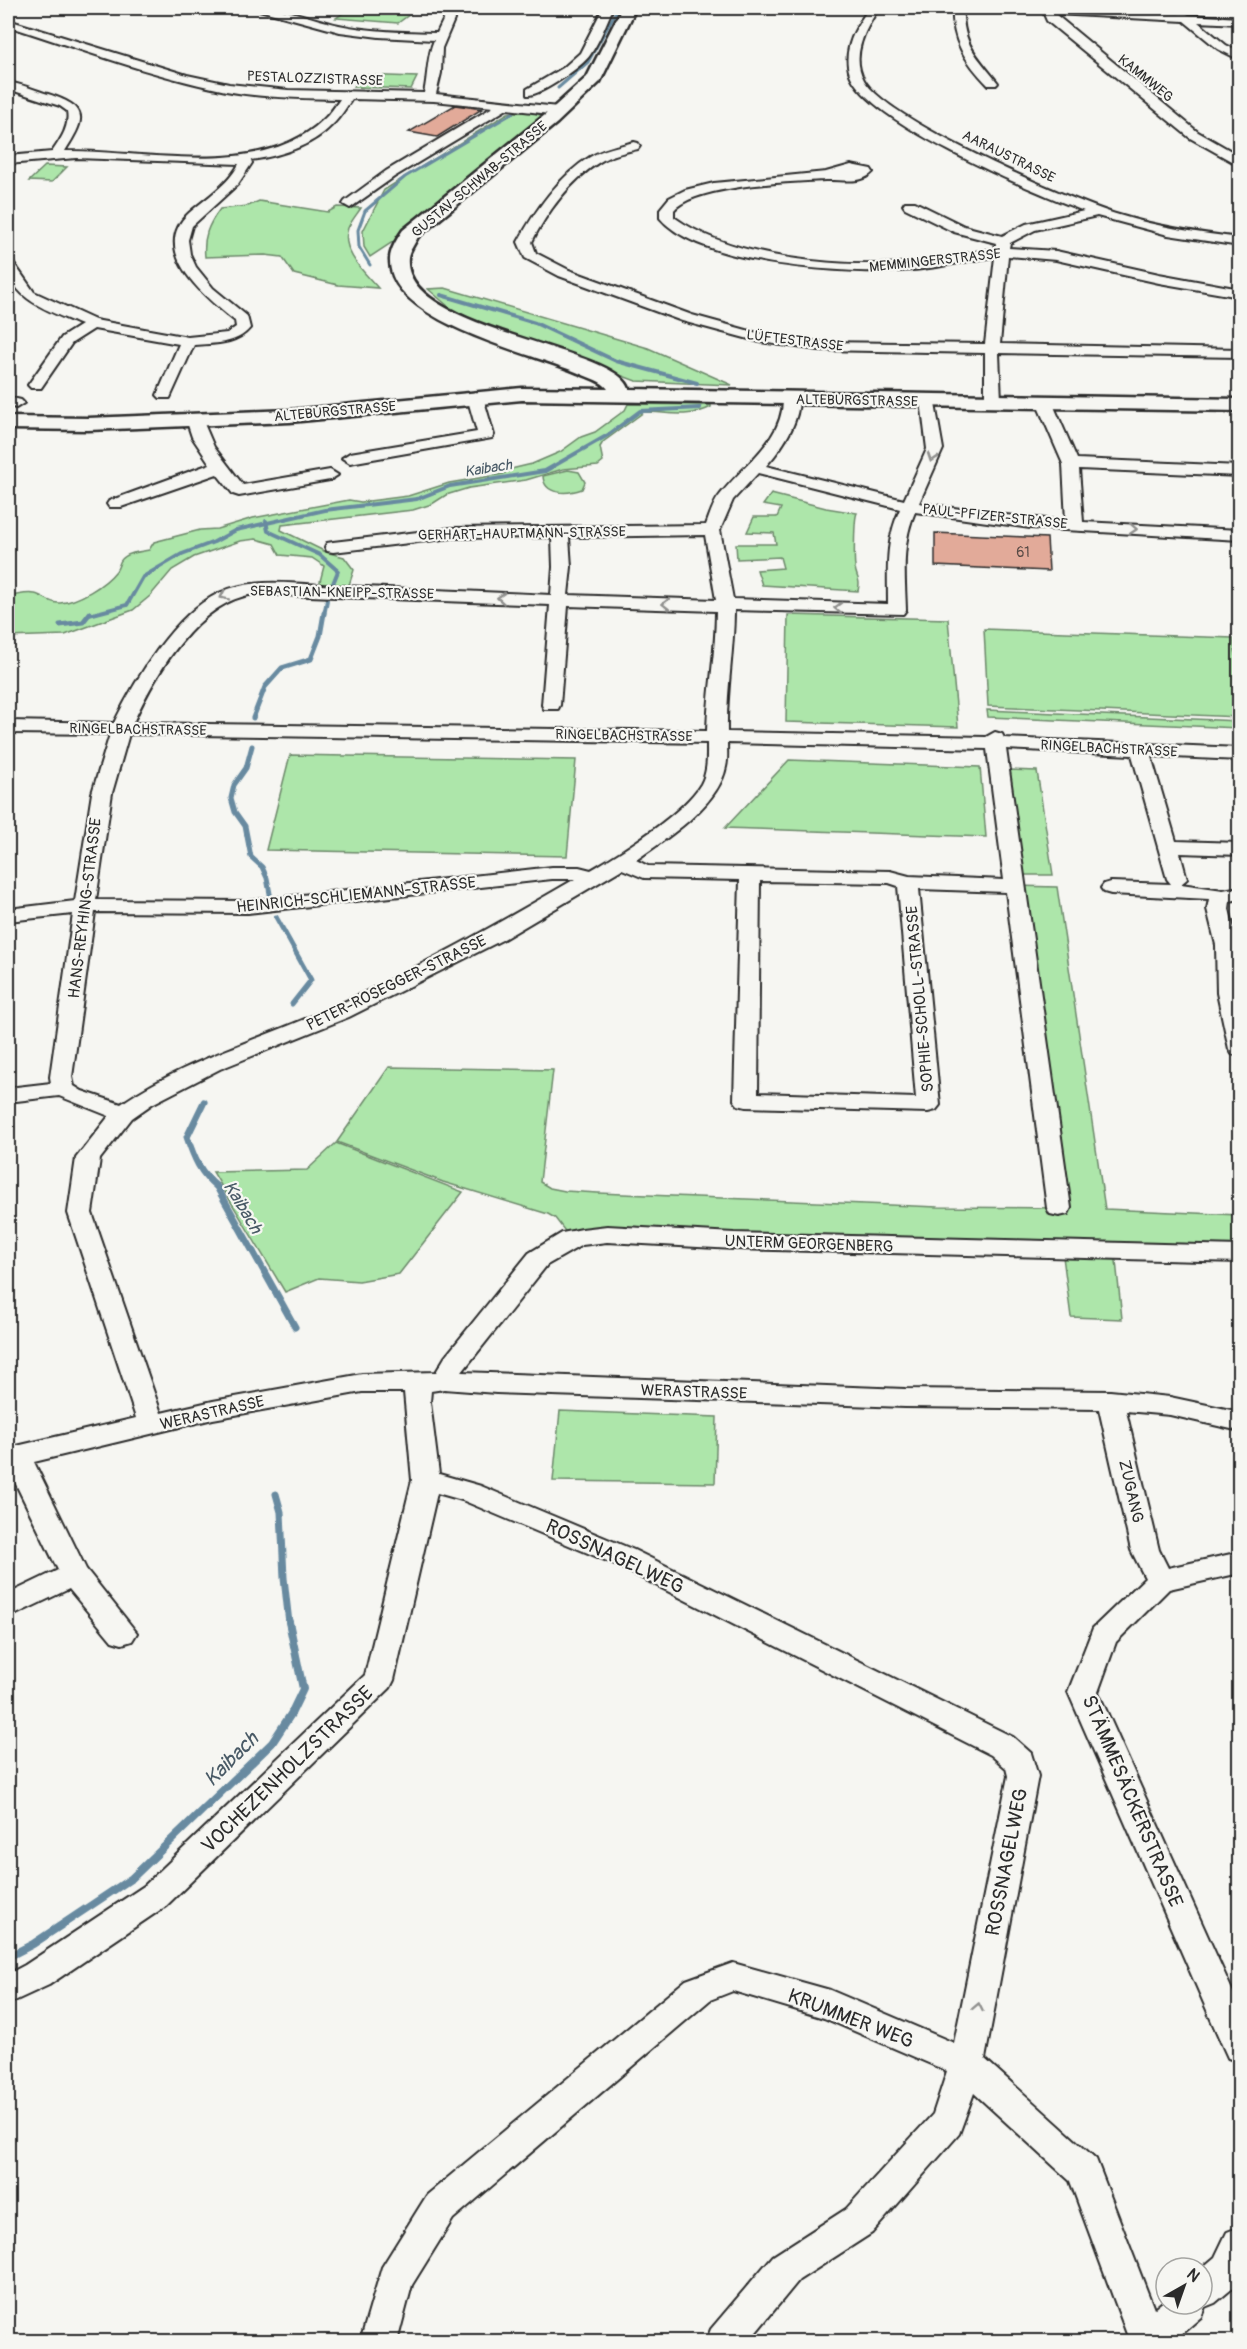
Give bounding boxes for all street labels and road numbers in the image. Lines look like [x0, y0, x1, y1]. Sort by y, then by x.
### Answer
street label: KAMMWEG [1115, 51, 1177, 106]
street label: PESTALOZZISTRASSE [247, 68, 383, 89]
street label: GUSTAV-SCHWAB-STRASSE [408, 118, 551, 241]
street label: AARAUSTRASSE [959, 127, 1058, 186]
street label: MEMMINGERSTRASSE [868, 245, 1002, 276]
street label: LÜFTESTRASSE [745, 326, 844, 355]
street label: ALTEBURGSTRASSE [796, 391, 918, 410]
street label: ALTEBURGSTRASSE [273, 398, 397, 425]
street label: PAUL-PFIZER-STRASSE [922, 500, 1068, 533]
street label: GERHART-HAUPTMANN-STRASSE [418, 523, 626, 544]
street label: SEBASTIAN-KNEIPP-STRASSE [250, 582, 434, 603]
street label: RINGELBACHSTRASSE [69, 720, 207, 739]
street label: RINGELBACHSTRASSE [555, 726, 693, 745]
street label: RINGELBACHSTRASSE [1040, 736, 1178, 761]
street label: HANS-REYHING-STRASSE [64, 817, 106, 1000]
street label: HEINRICH-SCHLIEMANN-STRASSE [235, 872, 477, 918]
street label: SOPHIE-SCHOLL-STRASSE [902, 905, 938, 1093]
street label: PETER-ROSEGGER-STRASSE [303, 931, 490, 1035]
street label: UNTERM GEORGENBERG [724, 1231, 894, 1257]
street label: WERASTRASSE [640, 1380, 748, 1404]
street label: WERASTRASSE [158, 1391, 266, 1435]
street label: ZUGANG [1114, 1458, 1148, 1525]
street label: ROSSNAGELWEG [542, 1513, 688, 1599]
street label: VOCHEZENHOLZSTRASSE [196, 1681, 379, 1858]
street label: STÄMMESÄCKERSTRASSE [1076, 1691, 1189, 1911]
street label: ROSSNAGELWEG [980, 1786, 1033, 1938]
street label: KRUMMER WEG [784, 1983, 917, 2054]

